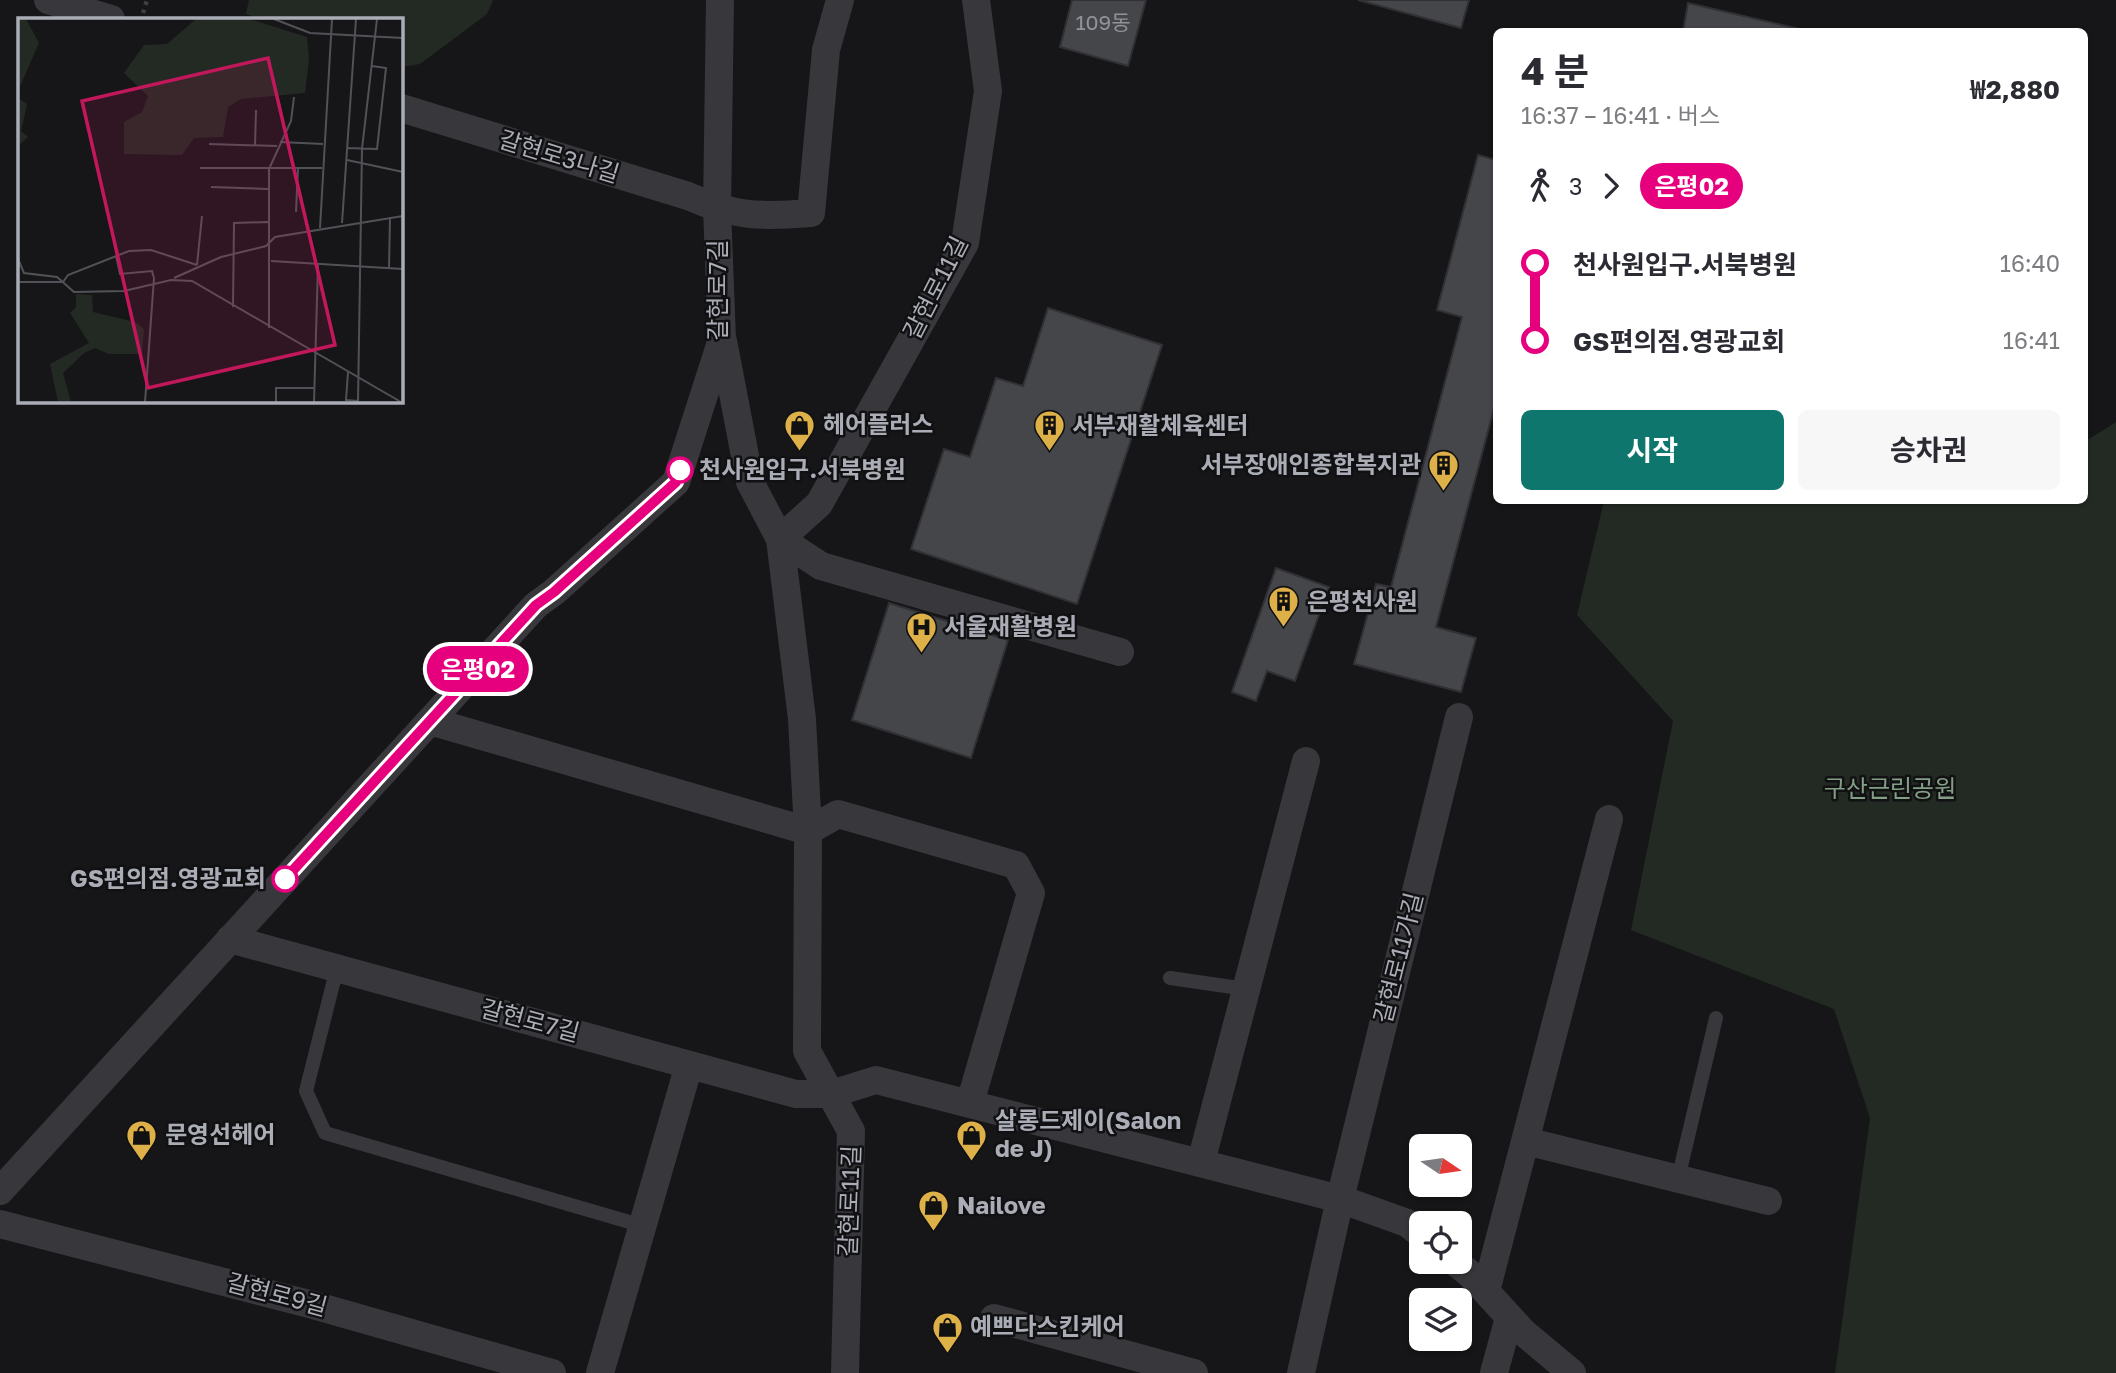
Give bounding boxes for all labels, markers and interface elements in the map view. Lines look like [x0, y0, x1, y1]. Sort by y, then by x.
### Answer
house number: 109동 [1075, 9, 1131, 35]
inset map [18, 18, 402, 402]
text: 4 분 [1521, 48, 1589, 93]
text: ₩2,880 [1970, 74, 2060, 105]
text: 16:37 – 16:41 · 버스 [1521, 101, 1720, 129]
street label: 갈현로3나길 [496, 124, 623, 188]
icon: walk [1521, 167, 1559, 205]
icon: forward [1592, 167, 1630, 205]
text: 은평02 [1654, 171, 1729, 200]
text: 3 [1569, 172, 1582, 200]
street label: 갈현로11길 [896, 231, 973, 344]
street label: 갈현로7길 [702, 239, 731, 341]
text: 천사원입구.서북병원 [1573, 249, 1797, 280]
text: 16:40 [2000, 249, 2060, 277]
text: GS편의점.영광교회 [1573, 326, 1785, 357]
text: 16:41 [2003, 326, 2060, 354]
shop icon: 헤어플러스 [783, 408, 817, 452]
place label: 헤어플러스 [823, 409, 933, 438]
building icon: 서부재활체육센터 [1032, 409, 1066, 453]
place label: 서부재활체육센터 [1072, 410, 1249, 439]
button: 시작 [1521, 410, 1784, 490]
button: 승차권 [1798, 410, 2060, 490]
building icon: 서부장애인종합복지관 [1427, 448, 1461, 492]
place label: 서부장애인종합복지관 [1200, 449, 1421, 478]
place label: 천사원입구.서북병원 [699, 454, 905, 483]
marker: 천사원입구.서북병원 [667, 457, 693, 483]
building icon: 은평천사원 [1267, 585, 1301, 629]
place label: 은평천사원 [1307, 586, 1417, 615]
hospital icon: 서울재활병원 [904, 610, 938, 654]
place label: 서울재활병원 [944, 611, 1076, 640]
line badge: 은평02 [429, 646, 527, 692]
text: 은평02 [441, 654, 515, 683]
park label: 구산근린공원 [1824, 773, 1956, 802]
place label: GS편의점.영광교회 [70, 863, 266, 892]
marker: GS편의점.영광교회 [272, 866, 298, 892]
street label: 갈현로11가길 [1367, 889, 1428, 1026]
street label: 갈현로7길 [478, 992, 583, 1047]
place label: 살롱드제이(Salon de J) [995, 1105, 1181, 1162]
shop icon: 문영선헤어 [125, 1118, 159, 1162]
shop icon: 살롱드제이(Salon de J) [955, 1118, 989, 1162]
place label: 문영선헤어 [165, 1119, 275, 1148]
north arrow [1409, 1134, 1472, 1197]
map controls [1409, 1134, 1472, 1351]
street label: 갈현로11길 [832, 1145, 865, 1257]
shop icon: Nailove [917, 1189, 951, 1233]
place label: Nailove [957, 1190, 1046, 1219]
button: locate [1409, 1211, 1472, 1274]
street label: 갈현로9길 [224, 1266, 331, 1321]
button: layers [1409, 1288, 1472, 1351]
shop icon: 예쁘다스킨케어 [930, 1310, 964, 1354]
place label: 예쁘다스킨케어 [970, 1311, 1125, 1340]

